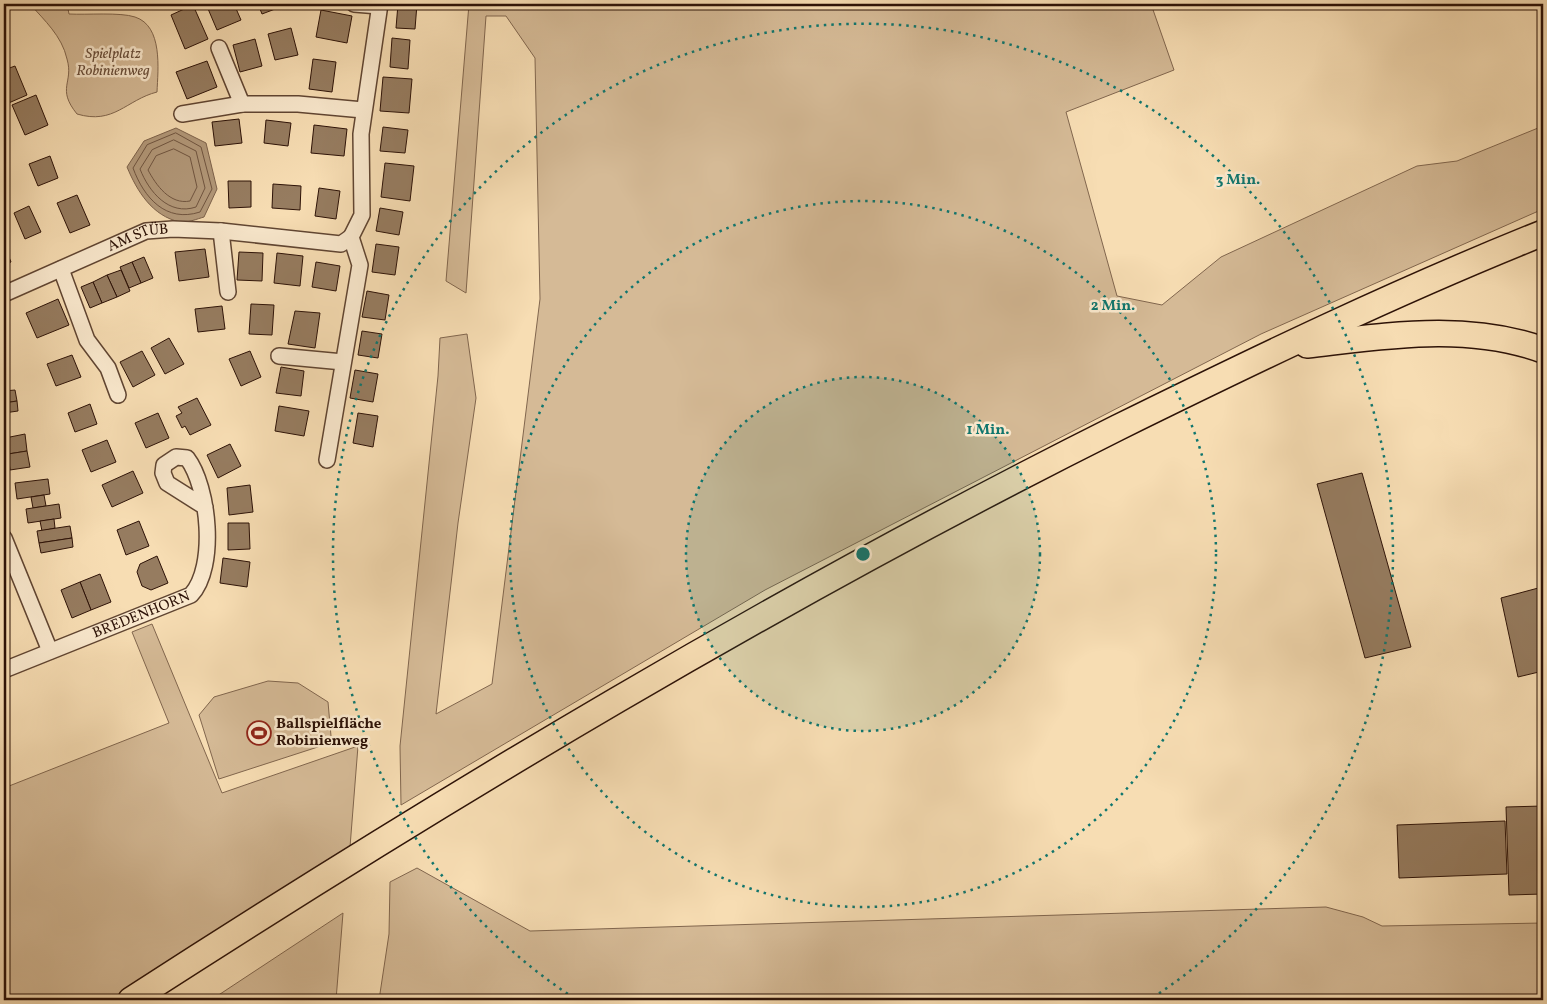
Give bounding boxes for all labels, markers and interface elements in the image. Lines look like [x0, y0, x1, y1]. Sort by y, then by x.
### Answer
park label: Spielplatz Robinienweg [76, 44, 150, 82]
text: 3 Min. [1216, 170, 1260, 191]
street label: AM STÜB [104, 219, 169, 257]
text: 2 Min. [1091, 296, 1135, 317]
text: 1 Min. [967, 420, 1009, 441]
centre of rings [854, 545, 872, 563]
street label: BREDENHORN [89, 586, 193, 644]
place label: Ballspielfläche Robinienweg [276, 714, 382, 752]
sports icon: Ballspielfläche Robinienweg [246, 720, 272, 746]

